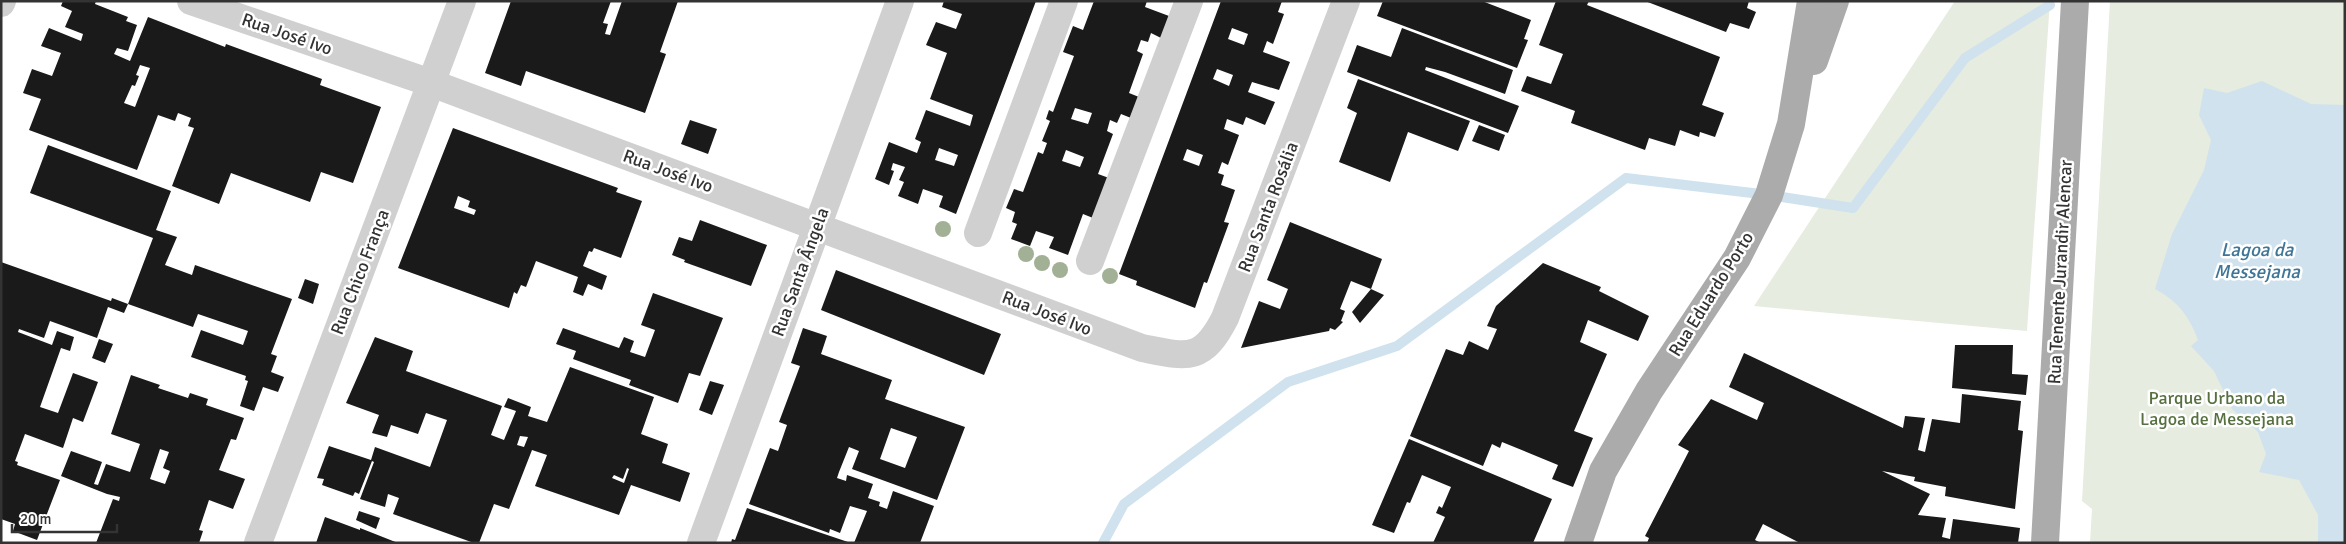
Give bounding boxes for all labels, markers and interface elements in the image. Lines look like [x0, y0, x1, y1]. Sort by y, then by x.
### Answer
street label: Rua José Ivo [239, 8, 335, 60]
street label: Rua Santa Rosália [1233, 139, 1303, 275]
street label: Rua José Ivo [620, 145, 716, 197]
street label: Rua Tenente Jurandir Alencar [2043, 159, 2077, 385]
street label: Rua Santa Ângela [766, 205, 834, 339]
street label: Rua Chico França [326, 206, 394, 338]
street label: Rua Eduardo Porto [1664, 228, 1758, 360]
water label: Lagoa da Messejana [2214, 238, 2301, 284]
street label: Rua José Ivo [999, 286, 1095, 340]
park label: Parque Urbano da Lagoa de Messejana [2140, 387, 2294, 430]
scale bar [12, 502, 118, 534]
text: 20 m [20, 510, 51, 528]

